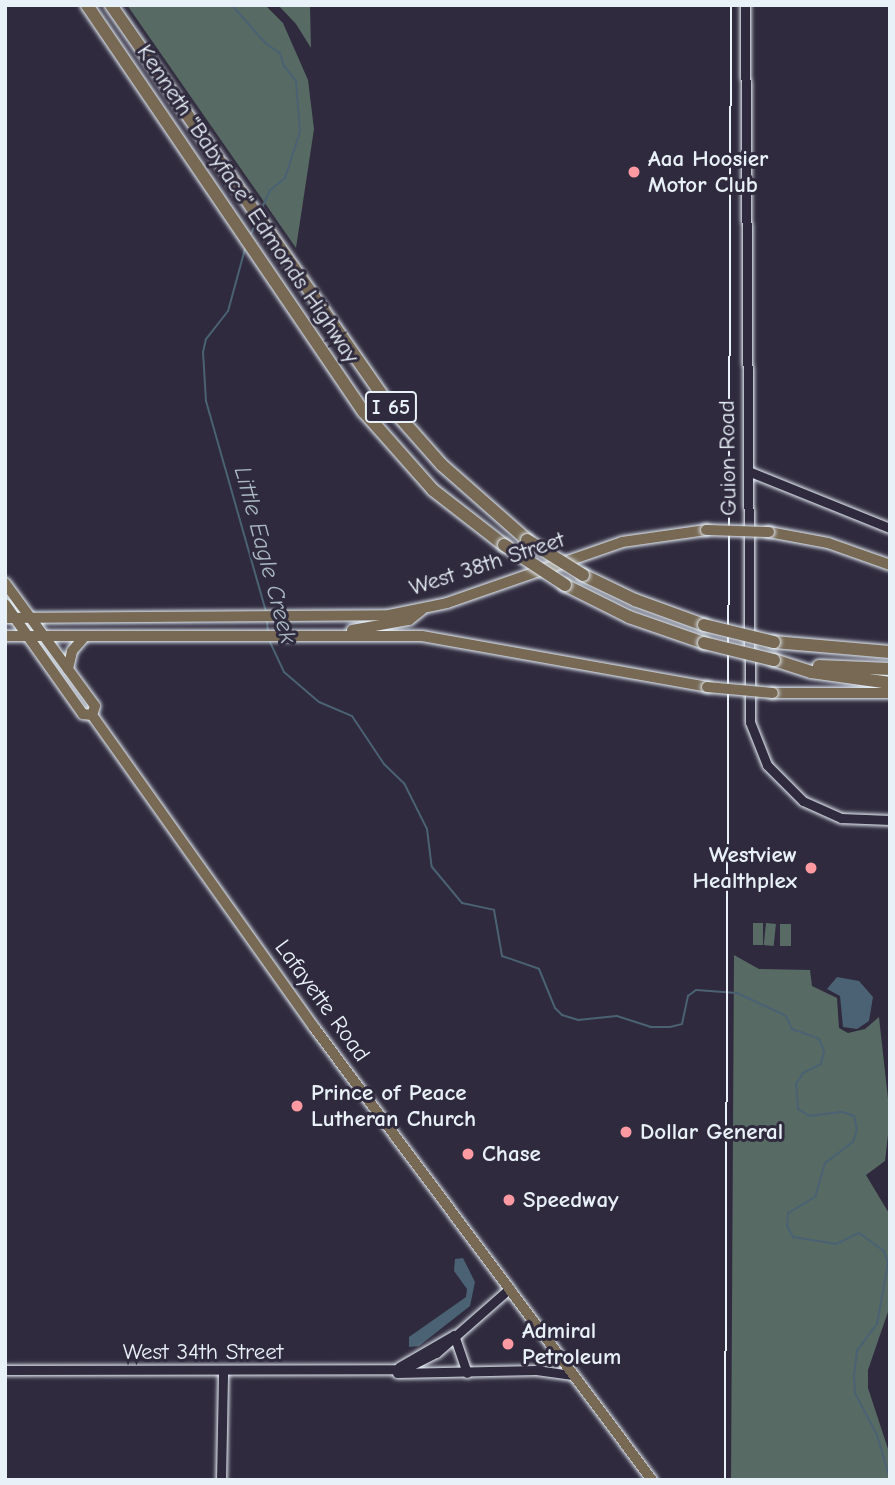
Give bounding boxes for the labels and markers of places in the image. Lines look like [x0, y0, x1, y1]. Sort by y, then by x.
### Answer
place label: Aaa Hoosier Motor Club [648, 145, 768, 199]
marker: Aaa Hoosier Motor Club [626, 164, 642, 180]
place label: Westview Healthplex [693, 841, 797, 895]
marker: Westview Healthplex [803, 860, 819, 876]
place label: Prince of Peace Lutheran Church [311, 1079, 476, 1133]
marker: Prince of Peace Lutheran Church [289, 1098, 305, 1114]
place label: Dollar General [640, 1118, 783, 1146]
marker: Dollar General [618, 1124, 634, 1140]
place label: Chase [482, 1140, 541, 1168]
marker: Chase [460, 1146, 476, 1162]
place label: Speedway [523, 1186, 619, 1214]
marker: Speedway [501, 1192, 517, 1208]
place label: Admiral Petroleum [522, 1317, 621, 1371]
marker: Admiral Petroleum [500, 1336, 516, 1352]

